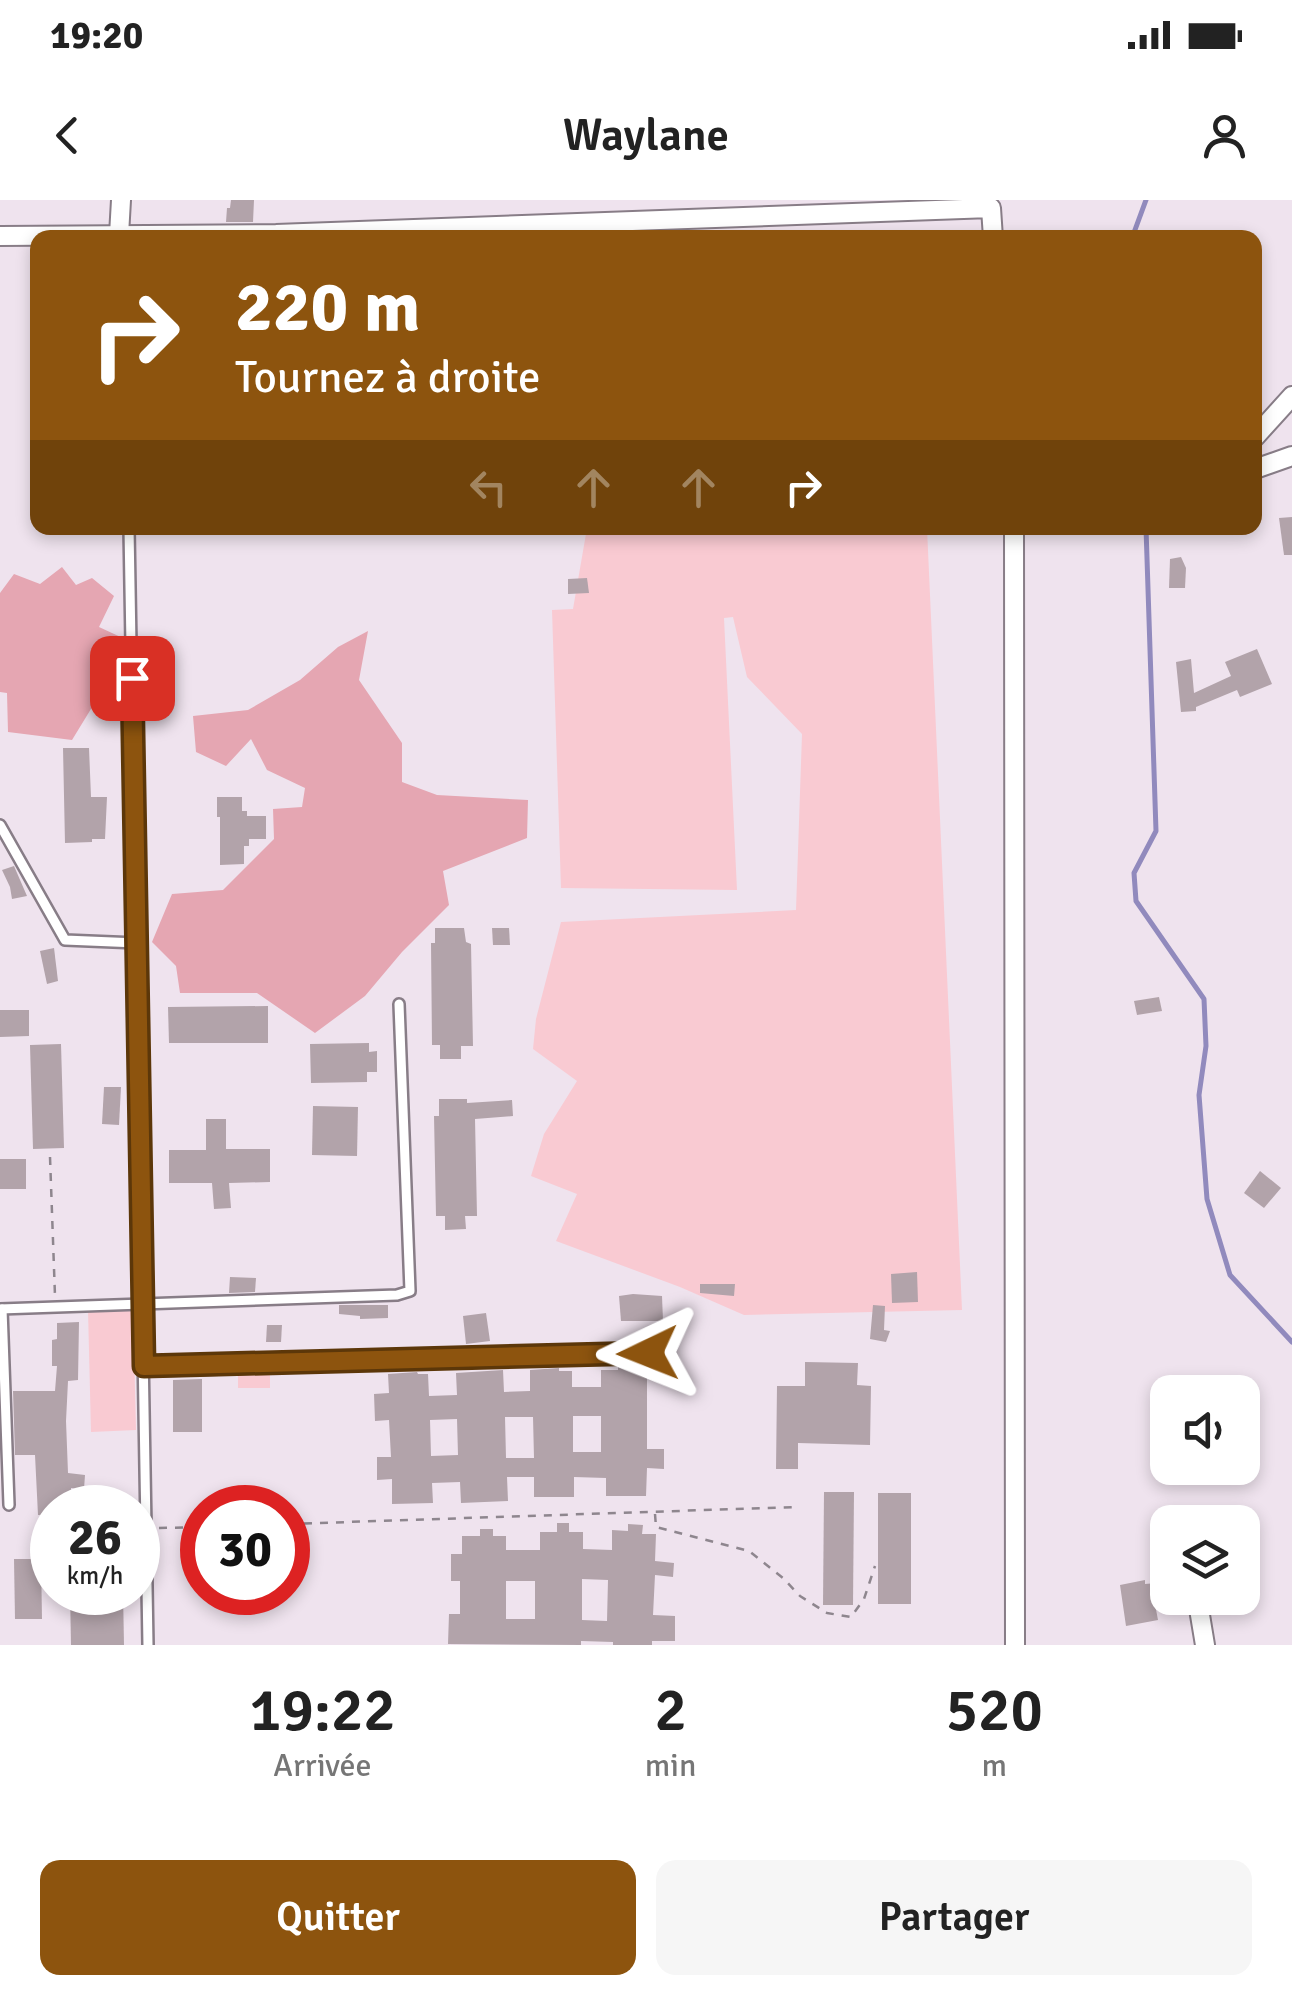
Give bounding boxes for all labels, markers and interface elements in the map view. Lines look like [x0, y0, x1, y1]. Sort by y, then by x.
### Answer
text: 19:20 [50, 12, 143, 59]
icon: back [40, 108, 95, 163]
text: Waylane [563, 108, 729, 163]
icon: person [1197, 108, 1252, 163]
text: 220 m [235, 264, 420, 350]
icon: right [70, 270, 200, 400]
text: Tournez à droite [235, 350, 541, 405]
icon: left [461, 460, 516, 515]
icon: ahead [566, 460, 621, 515]
icon: ahead [671, 460, 726, 515]
icon: right [776, 460, 831, 515]
pin [90, 636, 175, 721]
icon: arrive [105, 651, 160, 706]
position arrow [596, 1301, 700, 1405]
map controls [1150, 1375, 1260, 1615]
button: sound [1150, 1375, 1260, 1485]
speed limit sign: 30 [180, 1485, 310, 1615]
button: layers [1150, 1505, 1260, 1615]
text: 26 [68, 1507, 122, 1569]
text: km/h [67, 1560, 123, 1591]
text: 19:22 [249, 1674, 396, 1748]
text: 2 [654, 1674, 687, 1748]
text: 520 [946, 1674, 1043, 1748]
text: Arrivée [273, 1746, 372, 1785]
text: min [645, 1746, 696, 1785]
text: m [981, 1746, 1007, 1785]
button: Quitter [40, 1860, 636, 1975]
button: Partager [656, 1860, 1252, 1975]

